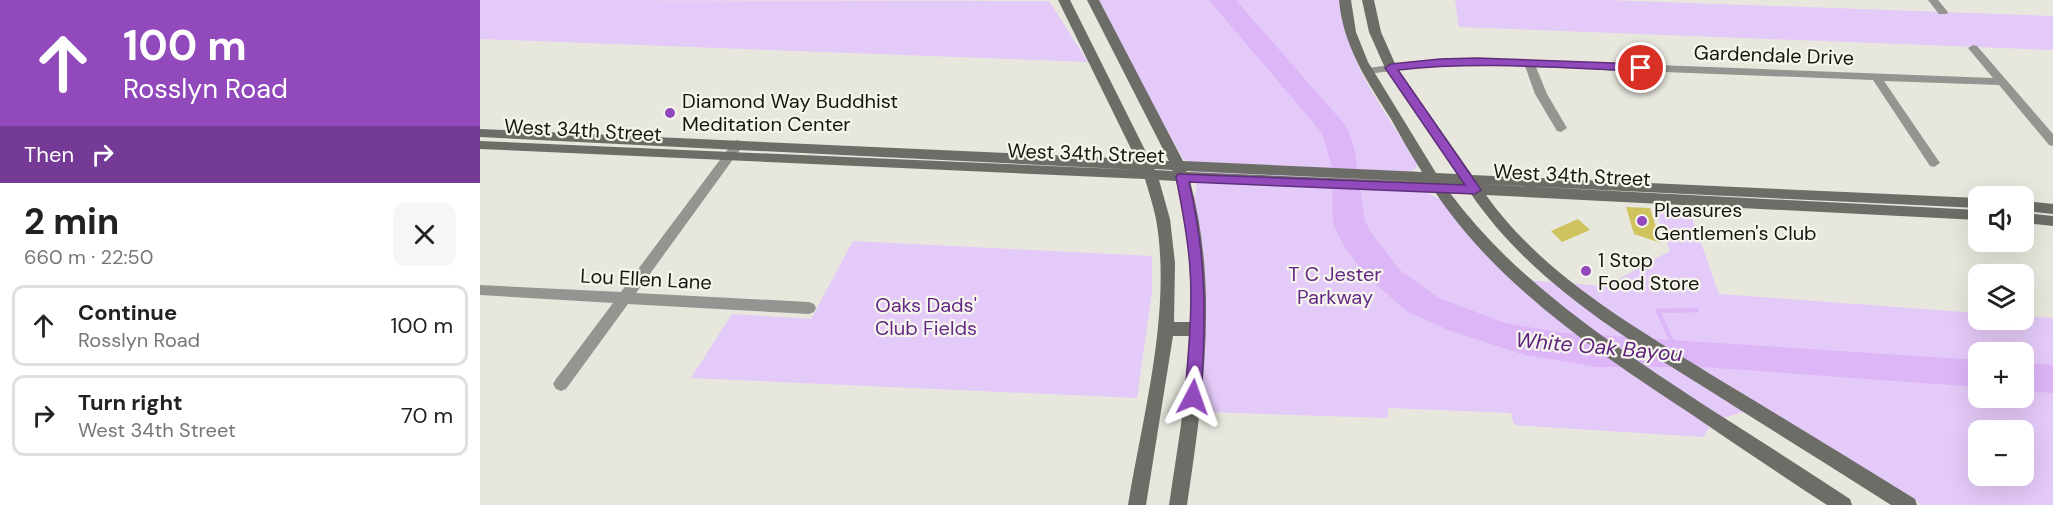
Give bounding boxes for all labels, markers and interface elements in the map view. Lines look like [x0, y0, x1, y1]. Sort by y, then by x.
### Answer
text: 100 m [123, 18, 247, 73]
icon: ahead [24, 24, 102, 102]
street label: Gardendale Drive [1693, 39, 1855, 71]
pin [1615, 42, 1666, 93]
icon: arrive [1624, 51, 1657, 84]
text: Rosslyn Road [123, 71, 288, 106]
place label: Diamond Way Buddhist Meditation Center [682, 88, 898, 137]
marker: Diamond Way Buddhist Meditation Center [663, 106, 677, 120]
street label: West 34th Street [504, 113, 663, 147]
street label: West 34th Street [1007, 137, 1165, 169]
icon: right [86, 138, 119, 171]
text: Then [24, 140, 74, 169]
street label: West 34th Street [1493, 158, 1652, 192]
map controls [1968, 186, 2034, 486]
button: sound [1968, 186, 2034, 252]
place label: Pleasures Gentlemen's Club [1654, 197, 1817, 246]
text: 2 min [24, 198, 119, 245]
button: close [393, 203, 456, 266]
marker: Pleasures Gentlemen's Club [1635, 214, 1649, 228]
text: 660 m · 22:50 [24, 244, 154, 270]
place label: 1 Stop Food Store [1598, 247, 1699, 296]
park label: T C Jester Parkway [1288, 261, 1382, 310]
street label: Lou Ellen Lane [580, 263, 712, 295]
marker: 1 Stop Food Store [1579, 264, 1593, 278]
button: layers [1968, 264, 2034, 330]
park label: Oaks Dads' Club Fields [875, 292, 977, 341]
text: Continue [78, 298, 177, 327]
icon: ahead [27, 309, 60, 342]
text: 100 m [391, 311, 453, 340]
water label: White Oak Bayou [1514, 326, 1684, 368]
text: Rosslyn Road [78, 327, 200, 353]
button: + [1968, 342, 2034, 408]
position arrow [1161, 365, 1225, 429]
text: Turn right [78, 388, 183, 417]
icon: right [27, 399, 60, 432]
text: 70 m [401, 401, 453, 430]
text: West 34th Street [78, 417, 236, 443]
button: − [1968, 420, 2034, 486]

